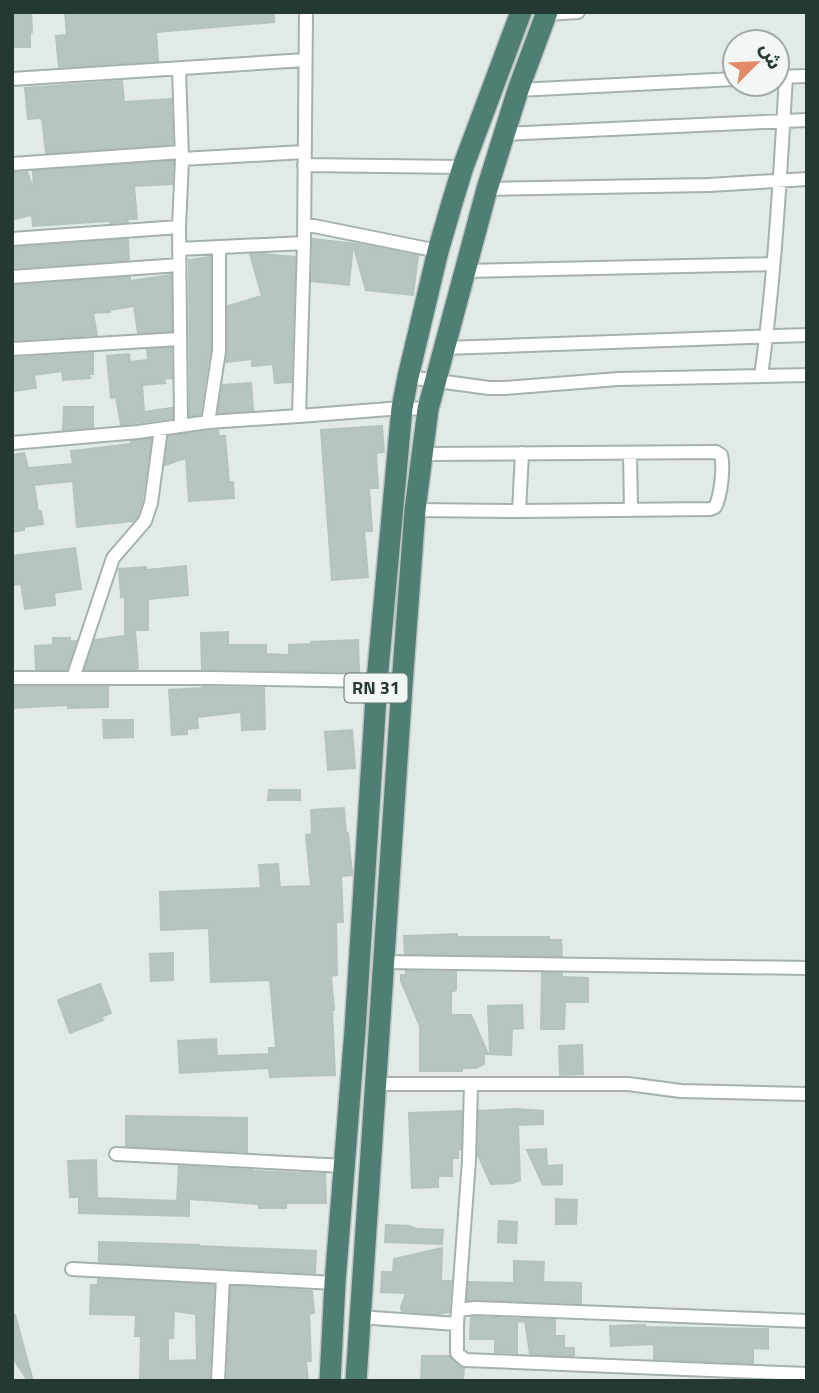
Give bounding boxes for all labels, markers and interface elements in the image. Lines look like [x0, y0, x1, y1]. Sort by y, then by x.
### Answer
north arrow [721, 28, 791, 98]
text: ش [753, 38, 791, 74]
road number: RN 31 [344, 674, 408, 702]

